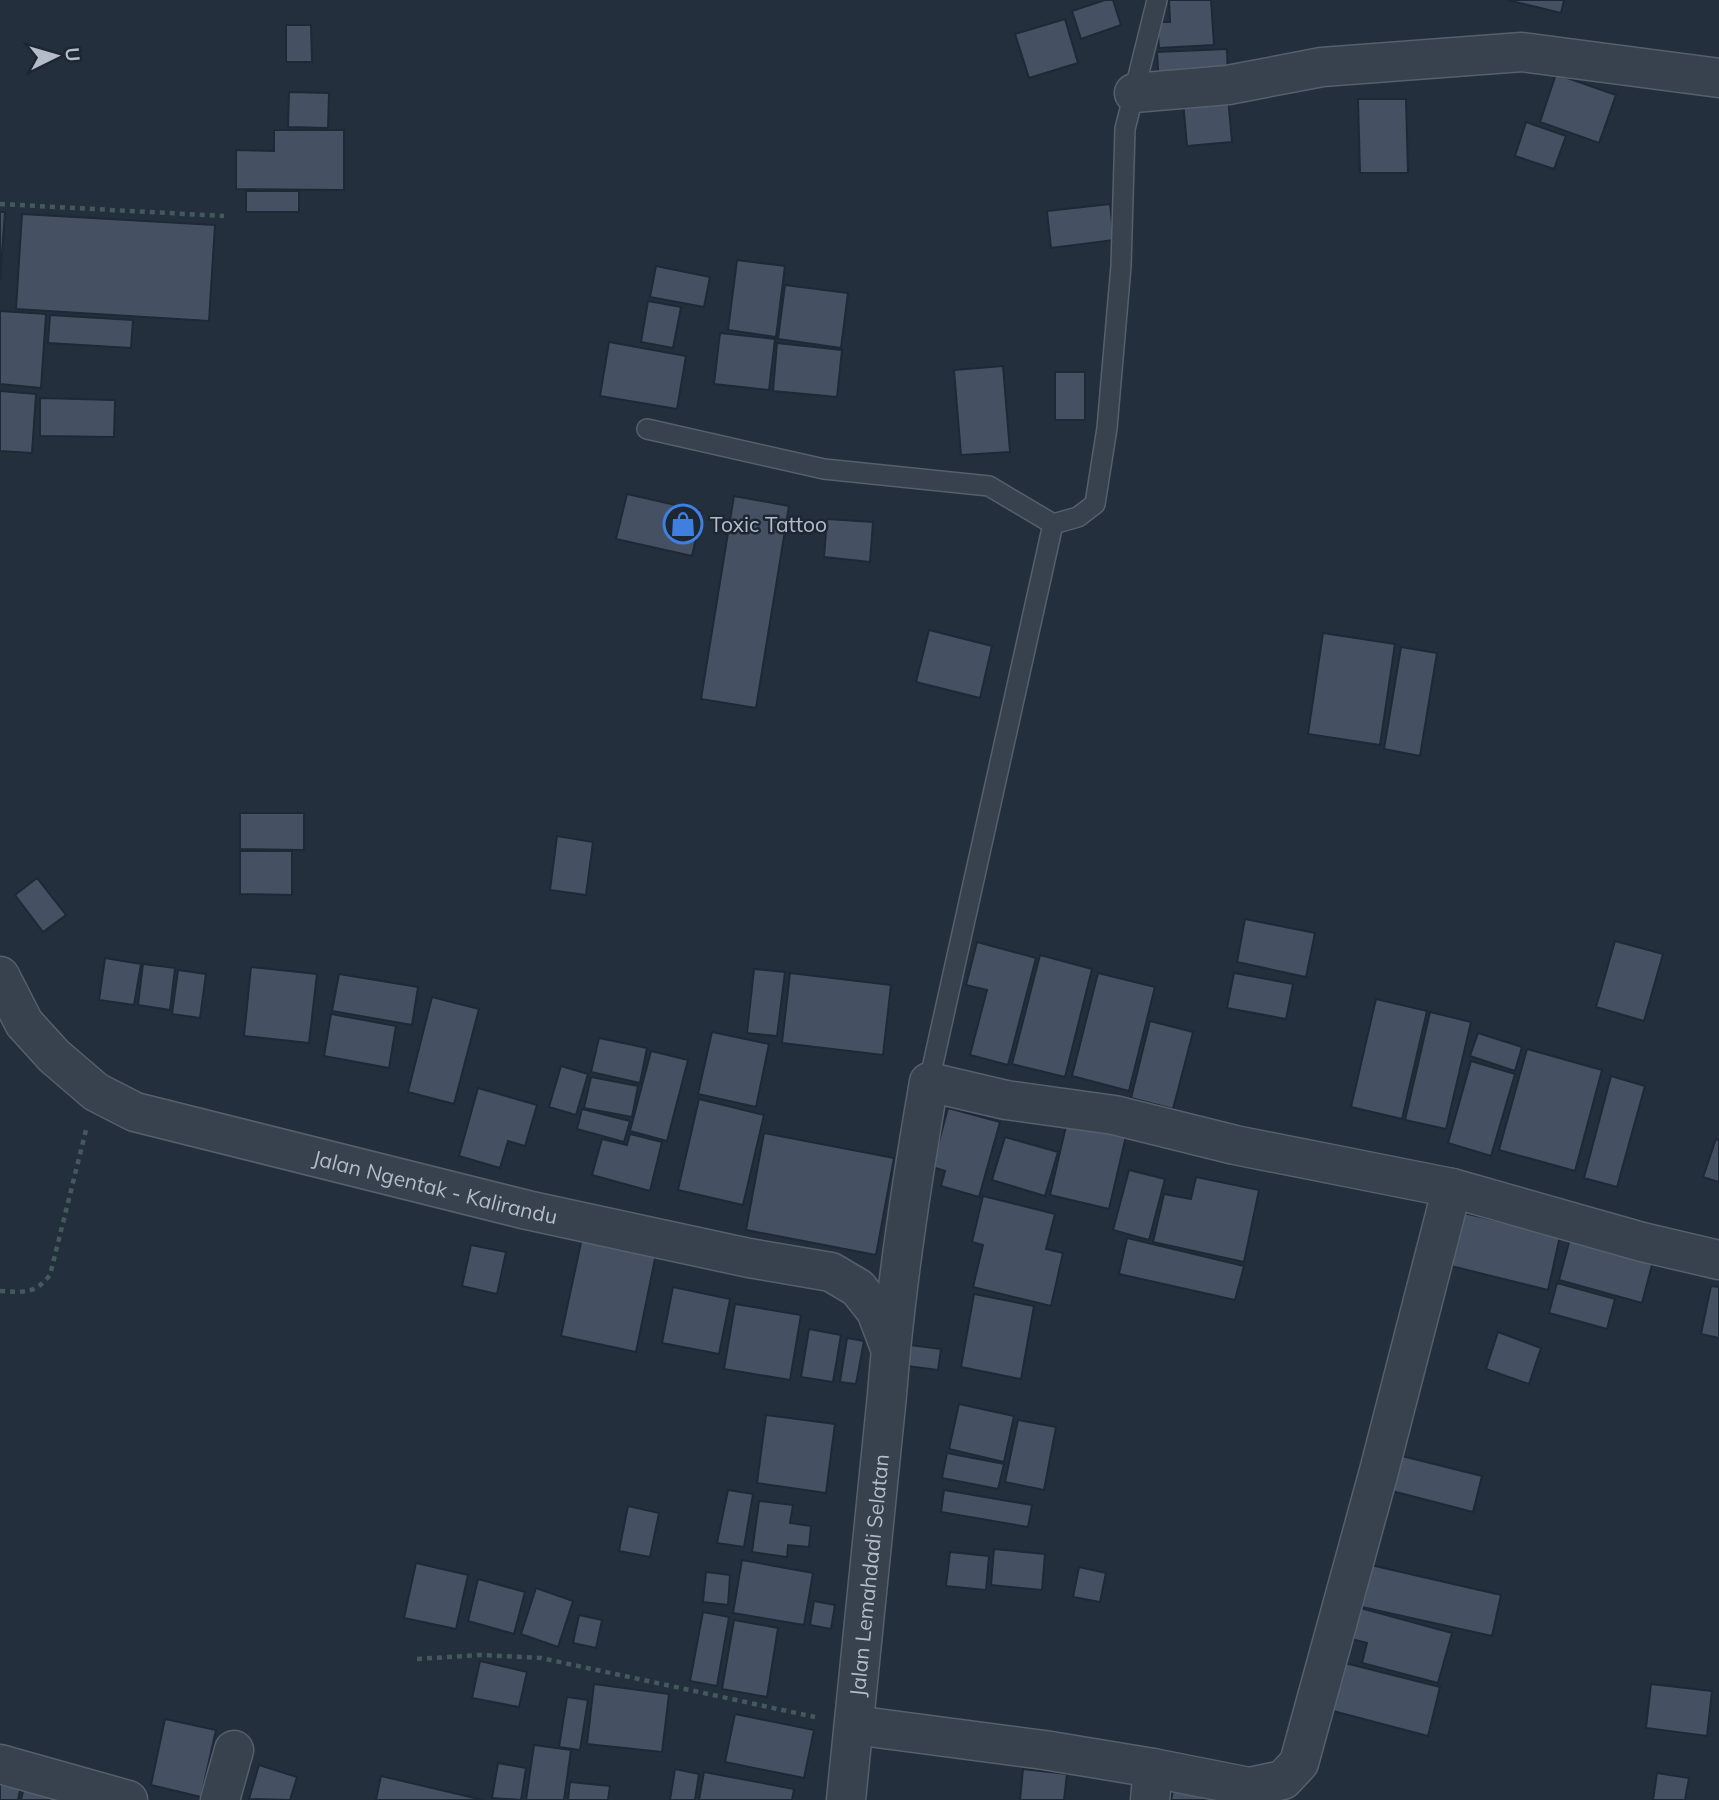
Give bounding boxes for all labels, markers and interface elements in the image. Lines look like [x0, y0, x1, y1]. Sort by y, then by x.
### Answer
north arrow [21, 21, 91, 91]
text: U [60, 46, 86, 63]
shop icon: Toxic Tattoo [662, 503, 704, 545]
place label: Toxic Tattoo [710, 511, 827, 537]
street label: Jalan Ngentak - Kalirandu [310, 1144, 560, 1229]
street label: Jalan Lemahdadi Selatan [844, 1453, 894, 1698]

